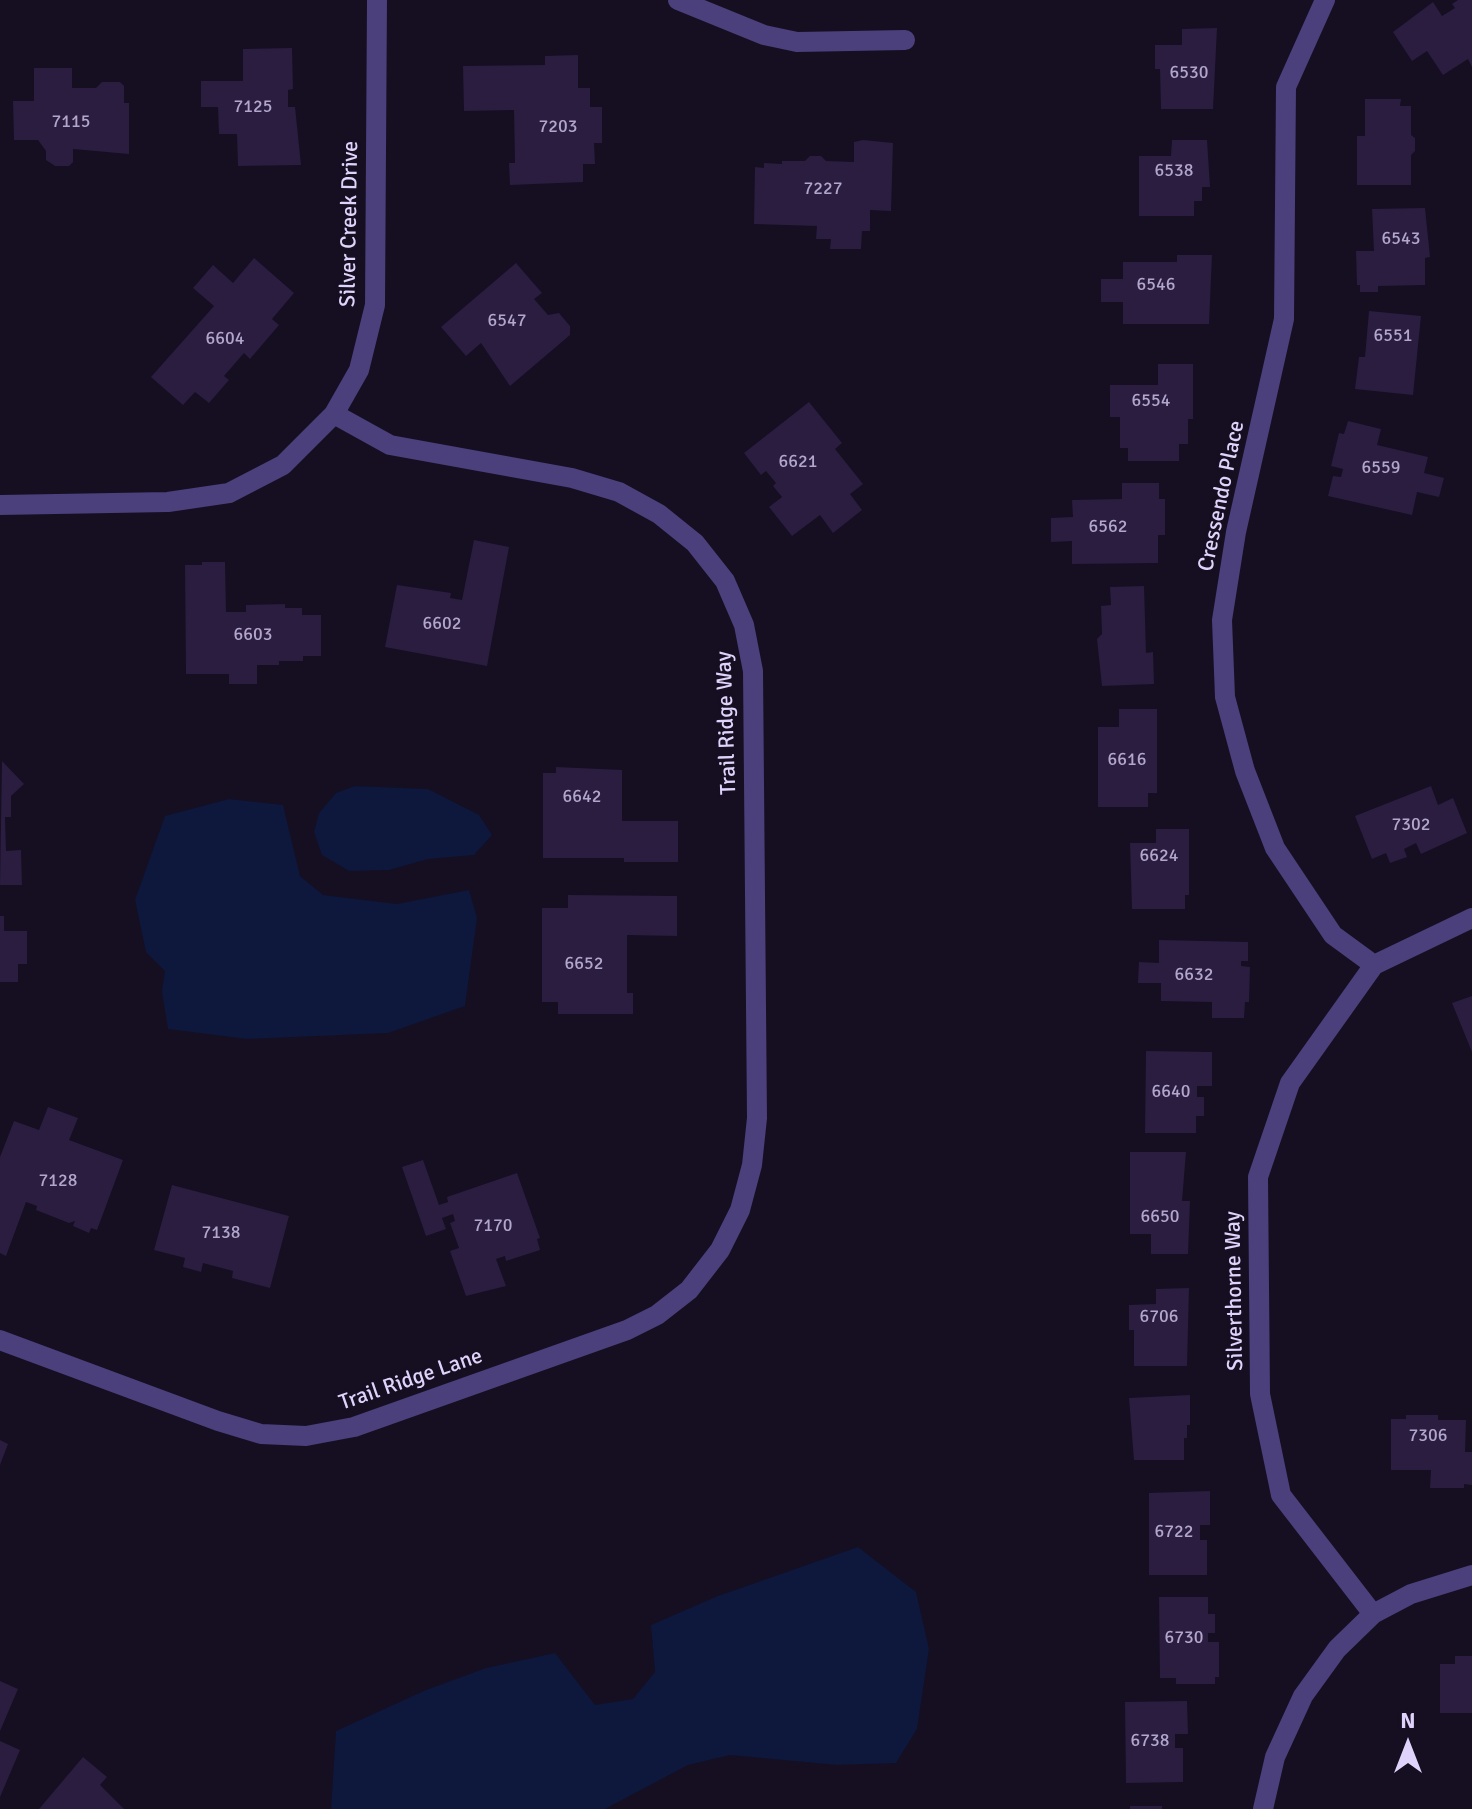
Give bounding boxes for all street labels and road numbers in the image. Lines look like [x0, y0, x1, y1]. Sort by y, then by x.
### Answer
street label: Silver Creek Drive [335, 141, 365, 307]
street label: Cressendo Place [1193, 418, 1251, 574]
street label: Trail Ridge Way [711, 651, 743, 795]
street label: Silverthorne Way [1220, 1211, 1250, 1371]
street label: Trail Ridge Lane [336, 1343, 486, 1417]

